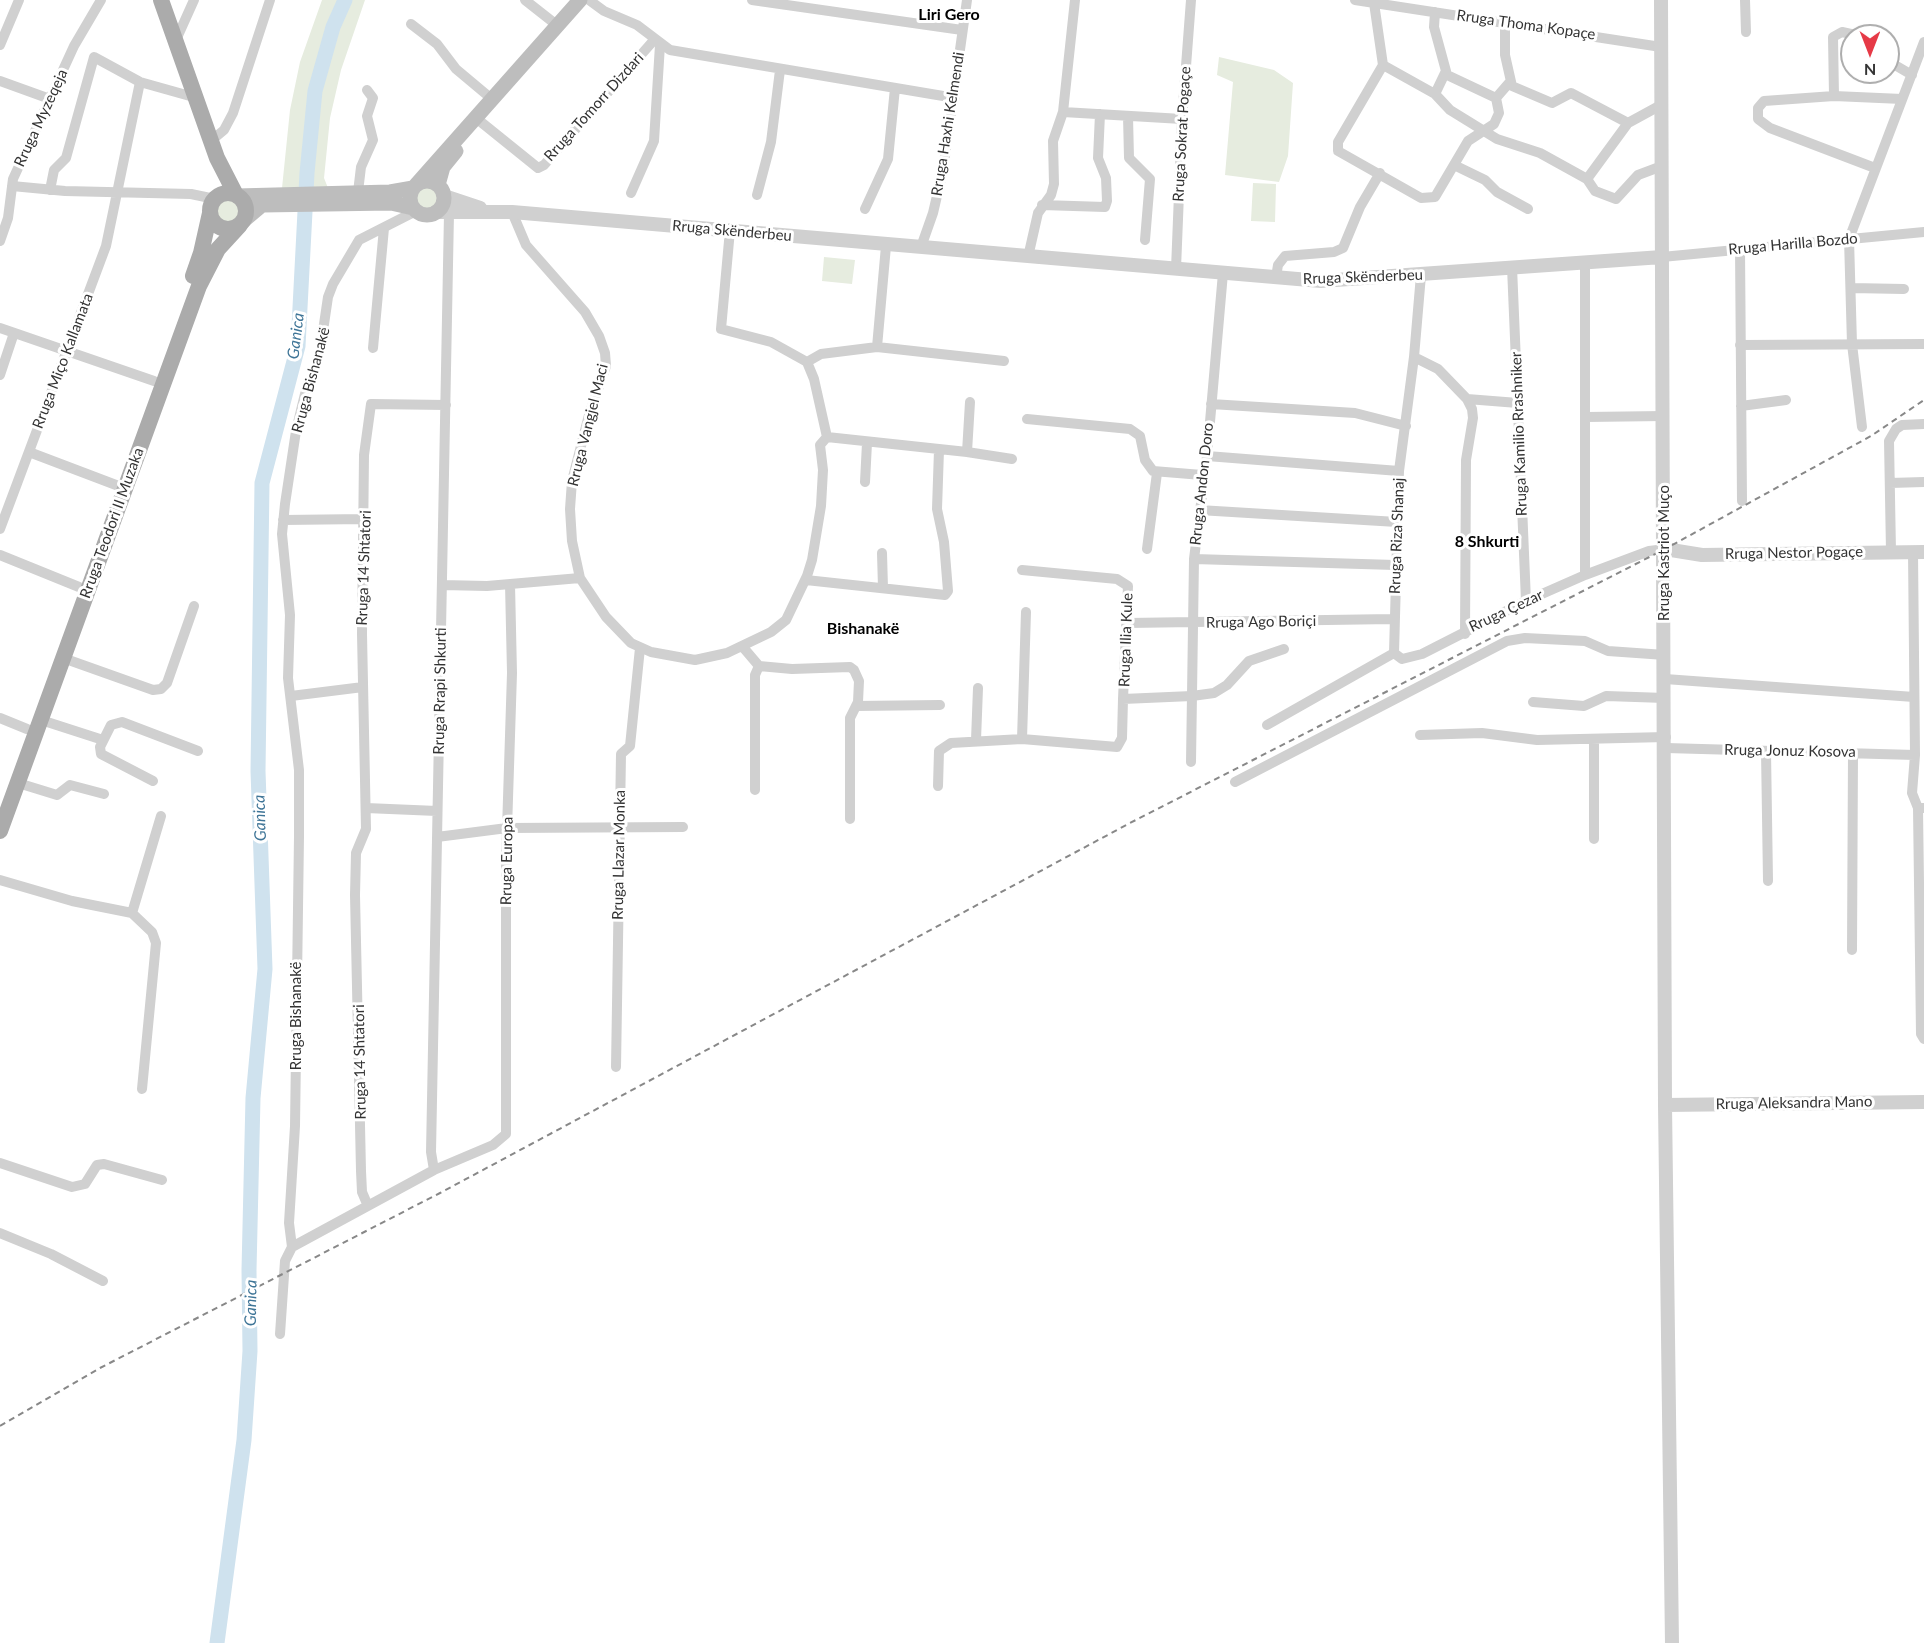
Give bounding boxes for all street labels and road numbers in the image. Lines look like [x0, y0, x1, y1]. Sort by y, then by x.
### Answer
street label: Rruga Thoma Kopaçe [1455, 6, 1597, 44]
street label: Rruga Tomorr Dizdari [541, 49, 647, 165]
street label: Rruga Haxhi Kelmendi [928, 51, 968, 197]
street label: Rruga Myzeqeja [11, 66, 71, 170]
street label: Rruga Sokrat Pogaçe [1169, 66, 1195, 202]
street label: Rruga Skënderbeu [671, 217, 793, 245]
street label: Rruga Harilla Bozdo [1728, 229, 1858, 259]
street label: Rruga Skënderbeu [1303, 266, 1423, 288]
street label: Rruga Miço Kallamata [29, 291, 97, 431]
street label: Rruga Bishanakë [288, 325, 334, 435]
street label: Rruga Kamilio Rrashniker [1507, 351, 1531, 517]
street label: Rruga Vangjel Maci [564, 362, 612, 488]
street label: Rruga Andon Doro [1187, 422, 1217, 546]
street label: Rruga Teodori II Muzaka [76, 445, 148, 601]
street label: Rruga Riza Shanaj [1386, 478, 1408, 594]
street label: Rruga Kastriot Muço [1655, 485, 1673, 621]
street label: Rruga 14 Shtatori [353, 510, 375, 626]
street label: Rruga Nestor Pogaçe [1725, 543, 1863, 563]
street label: Rruga Çezar [1466, 586, 1546, 636]
street label: Rruga Ilia Kule [1115, 593, 1137, 687]
street label: Rruga Ago Boriçi [1206, 612, 1316, 632]
street label: Rruga Rrapi Shkurti [430, 627, 450, 755]
street label: Rruga Jonuz Kosova [1724, 741, 1856, 761]
street label: Rruga Llazar Monka [609, 790, 629, 920]
street label: Rruga Europa [497, 817, 517, 905]
street label: Rruga Bishanakë [287, 962, 305, 1070]
street label: Rruga 14 Shtatori [350, 1004, 370, 1120]
street label: Rruga Aleksandra Mano [1715, 1093, 1873, 1113]

